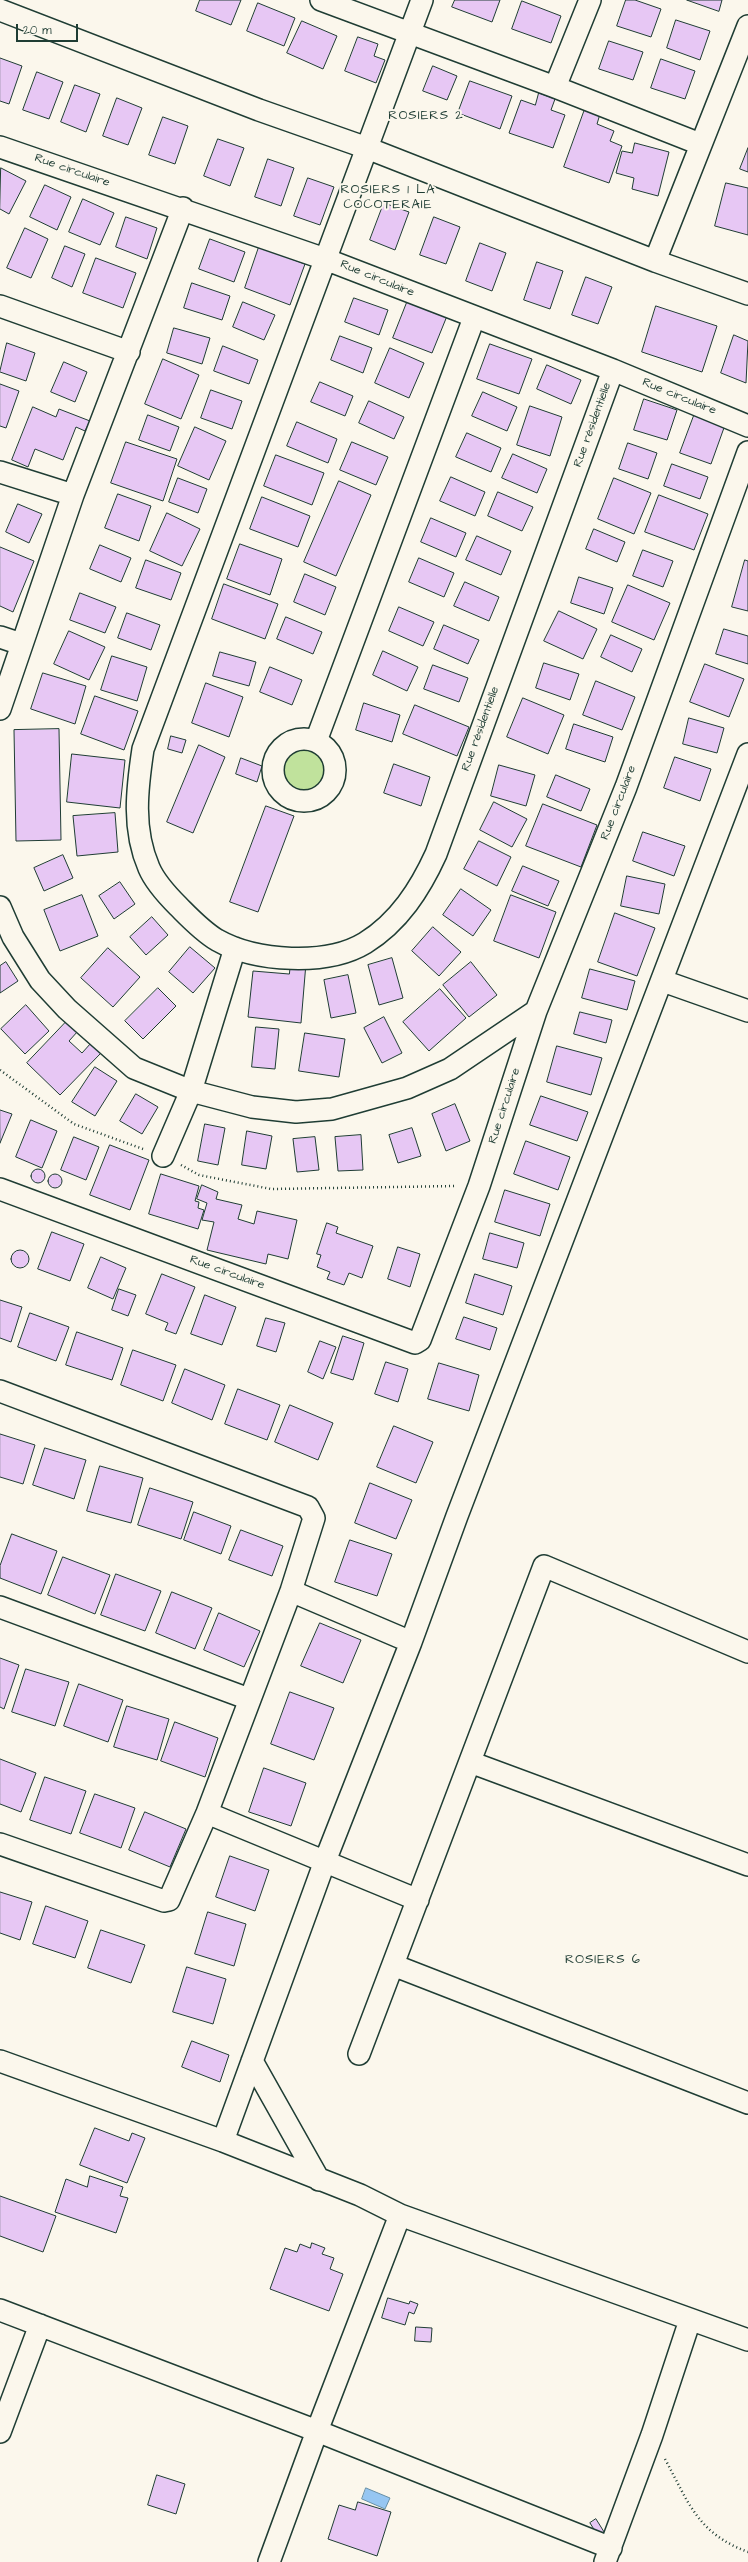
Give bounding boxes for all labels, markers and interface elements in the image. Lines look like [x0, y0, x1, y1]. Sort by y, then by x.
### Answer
scale bar [18, 16, 80, 42]
text: 20 m [23, 22, 52, 39]
district label: ROSIERS 2 [388, 108, 464, 124]
street label: Rue circulaire [33, 151, 111, 191]
district label: ROSIERS 1 LA COCOTERAIE [340, 182, 436, 213]
street label: Rue circulaire [338, 258, 416, 300]
street label: Rue circulaire [640, 376, 718, 418]
street label: Rue résidentielle [571, 381, 615, 469]
street label: Rue résidentielle [459, 685, 503, 773]
street label: Rue circulaire [598, 764, 640, 842]
street label: Rue circulaire [486, 1066, 524, 1146]
street label: Rue circulaire [188, 1253, 266, 1293]
district label: ROSIERS 6 [565, 1952, 641, 1968]

